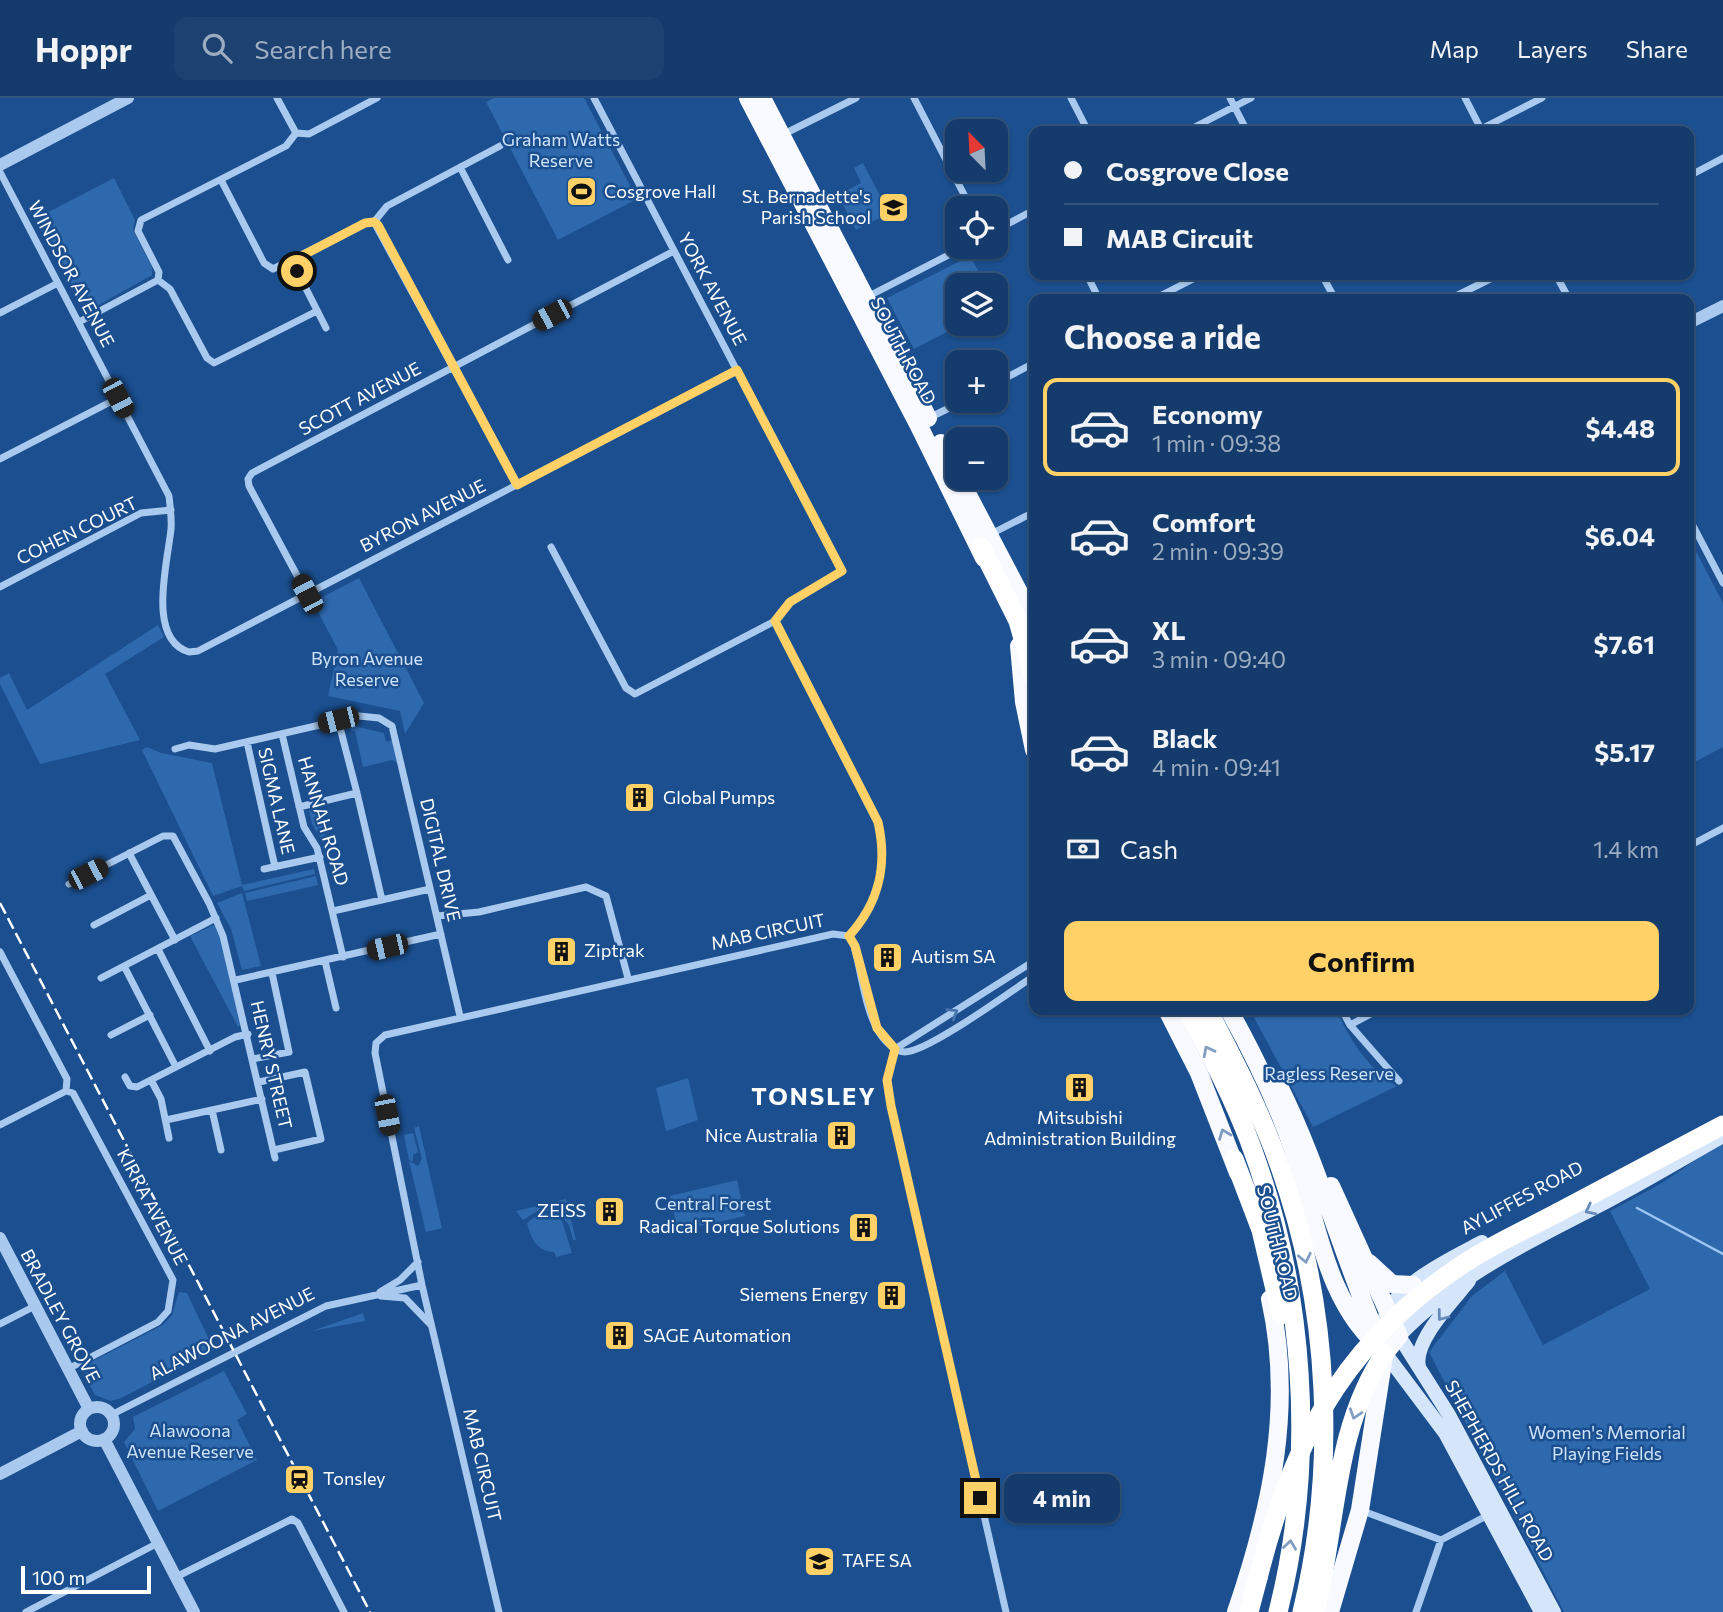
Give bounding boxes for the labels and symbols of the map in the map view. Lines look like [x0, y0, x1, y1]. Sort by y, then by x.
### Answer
north arrow [945, 119, 1008, 182]
park label: Graham Watts Reserve [502, 128, 620, 171]
sports icon: Cosgrove Hall [564, 175, 598, 209]
place label: Cosgrove Hall [604, 180, 716, 202]
place label: St. Bernadette's Parish School [742, 185, 871, 228]
school or university icon: St. Bernadette's Parish School [877, 190, 911, 224]
street label: WINDSOR AVENUE [24, 197, 120, 350]
street label: YORK AVENUE [674, 228, 752, 349]
route start [281, 255, 313, 287]
street label: SOUTH ROAD [866, 293, 941, 408]
car [529, 296, 576, 334]
street label: SCOTT AVENUE [295, 357, 424, 440]
car [99, 375, 138, 421]
street label: BYRON AVENUE [356, 474, 489, 556]
street label: COHEN COURT [13, 491, 141, 569]
car [288, 571, 327, 617]
park label: Byron Avenue Reserve [311, 647, 423, 690]
car [316, 705, 361, 735]
street label: SIGMA LANE [254, 745, 300, 856]
street label: HANNAH ROAD [294, 753, 354, 888]
building icon: Global Pumps [623, 781, 657, 815]
place label: Global Pumps [663, 786, 775, 808]
street label: DIGITAL DRIVE [416, 796, 466, 924]
car [65, 855, 112, 893]
street label: MAB CIRCUIT [709, 908, 827, 954]
car [365, 932, 410, 962]
building icon: Ziptrak [544, 934, 578, 968]
place label: Ziptrak [584, 939, 645, 961]
building icon: Autism SA [871, 940, 905, 974]
place label: Autism SA [911, 945, 996, 967]
street label: HENRY STREET [246, 998, 297, 1131]
one-way arrow [945, 1008, 958, 1021]
one-way arrow [1202, 1046, 1216, 1058]
park label: Ragless Reserve [1264, 1062, 1394, 1084]
building icon: Mitsubishi Administration Building [1063, 1070, 1097, 1104]
district label: TONSLEY [751, 1081, 877, 1110]
car [373, 1092, 402, 1138]
place label: Mitsubishi Administration Building [984, 1106, 1176, 1149]
building icon: Nice Australia [824, 1119, 858, 1153]
place label: Nice Australia [705, 1124, 818, 1146]
one-way arrow [1219, 1128, 1233, 1140]
street label: KIRRA AVENUE [113, 1145, 193, 1268]
street label: AYLIFFES ROAD [1457, 1156, 1586, 1238]
street label: SOUTH ROAD [1253, 1183, 1303, 1303]
park label: Central Forest [655, 1192, 771, 1214]
building icon: ZEISS [592, 1194, 626, 1228]
place label: ZEISS [537, 1199, 586, 1221]
one-way arrow [1585, 1202, 1597, 1216]
building icon: Radical Torque Solutions [846, 1210, 880, 1244]
place label: Radical Torque Solutions [639, 1215, 840, 1237]
street label: BRADLEY GROVE [16, 1245, 105, 1386]
one-way arrow [1297, 1252, 1312, 1264]
building icon: Siemens Energy [874, 1278, 908, 1312]
street label: ALAWOONA AVENUE [145, 1282, 318, 1384]
place label: Siemens Energy [739, 1283, 868, 1305]
one-way arrow [1437, 1308, 1450, 1321]
building icon: SAGE Automation [603, 1319, 637, 1353]
place label: SAGE Automation [643, 1324, 791, 1346]
street label: SHEPHERDS HILL ROAD [1441, 1376, 1559, 1565]
street label: MAB CIRCUIT [459, 1406, 507, 1524]
one-way arrow [1348, 1407, 1363, 1419]
park label: Alawoona Avenue Reserve [126, 1419, 254, 1462]
park label: Women's Memorial Playing Fields [1528, 1421, 1686, 1464]
station icon: Tonsley [283, 1462, 317, 1496]
place label: Tonsley [323, 1467, 386, 1489]
callout: 4 min [1004, 1474, 1120, 1522]
route end [964, 1482, 996, 1514]
one-way arrow [1282, 1539, 1297, 1551]
school or university icon: TAFE SA [802, 1544, 836, 1578]
place label: TAFE SA [842, 1549, 912, 1571]
scale bar [21, 1563, 150, 1595]

